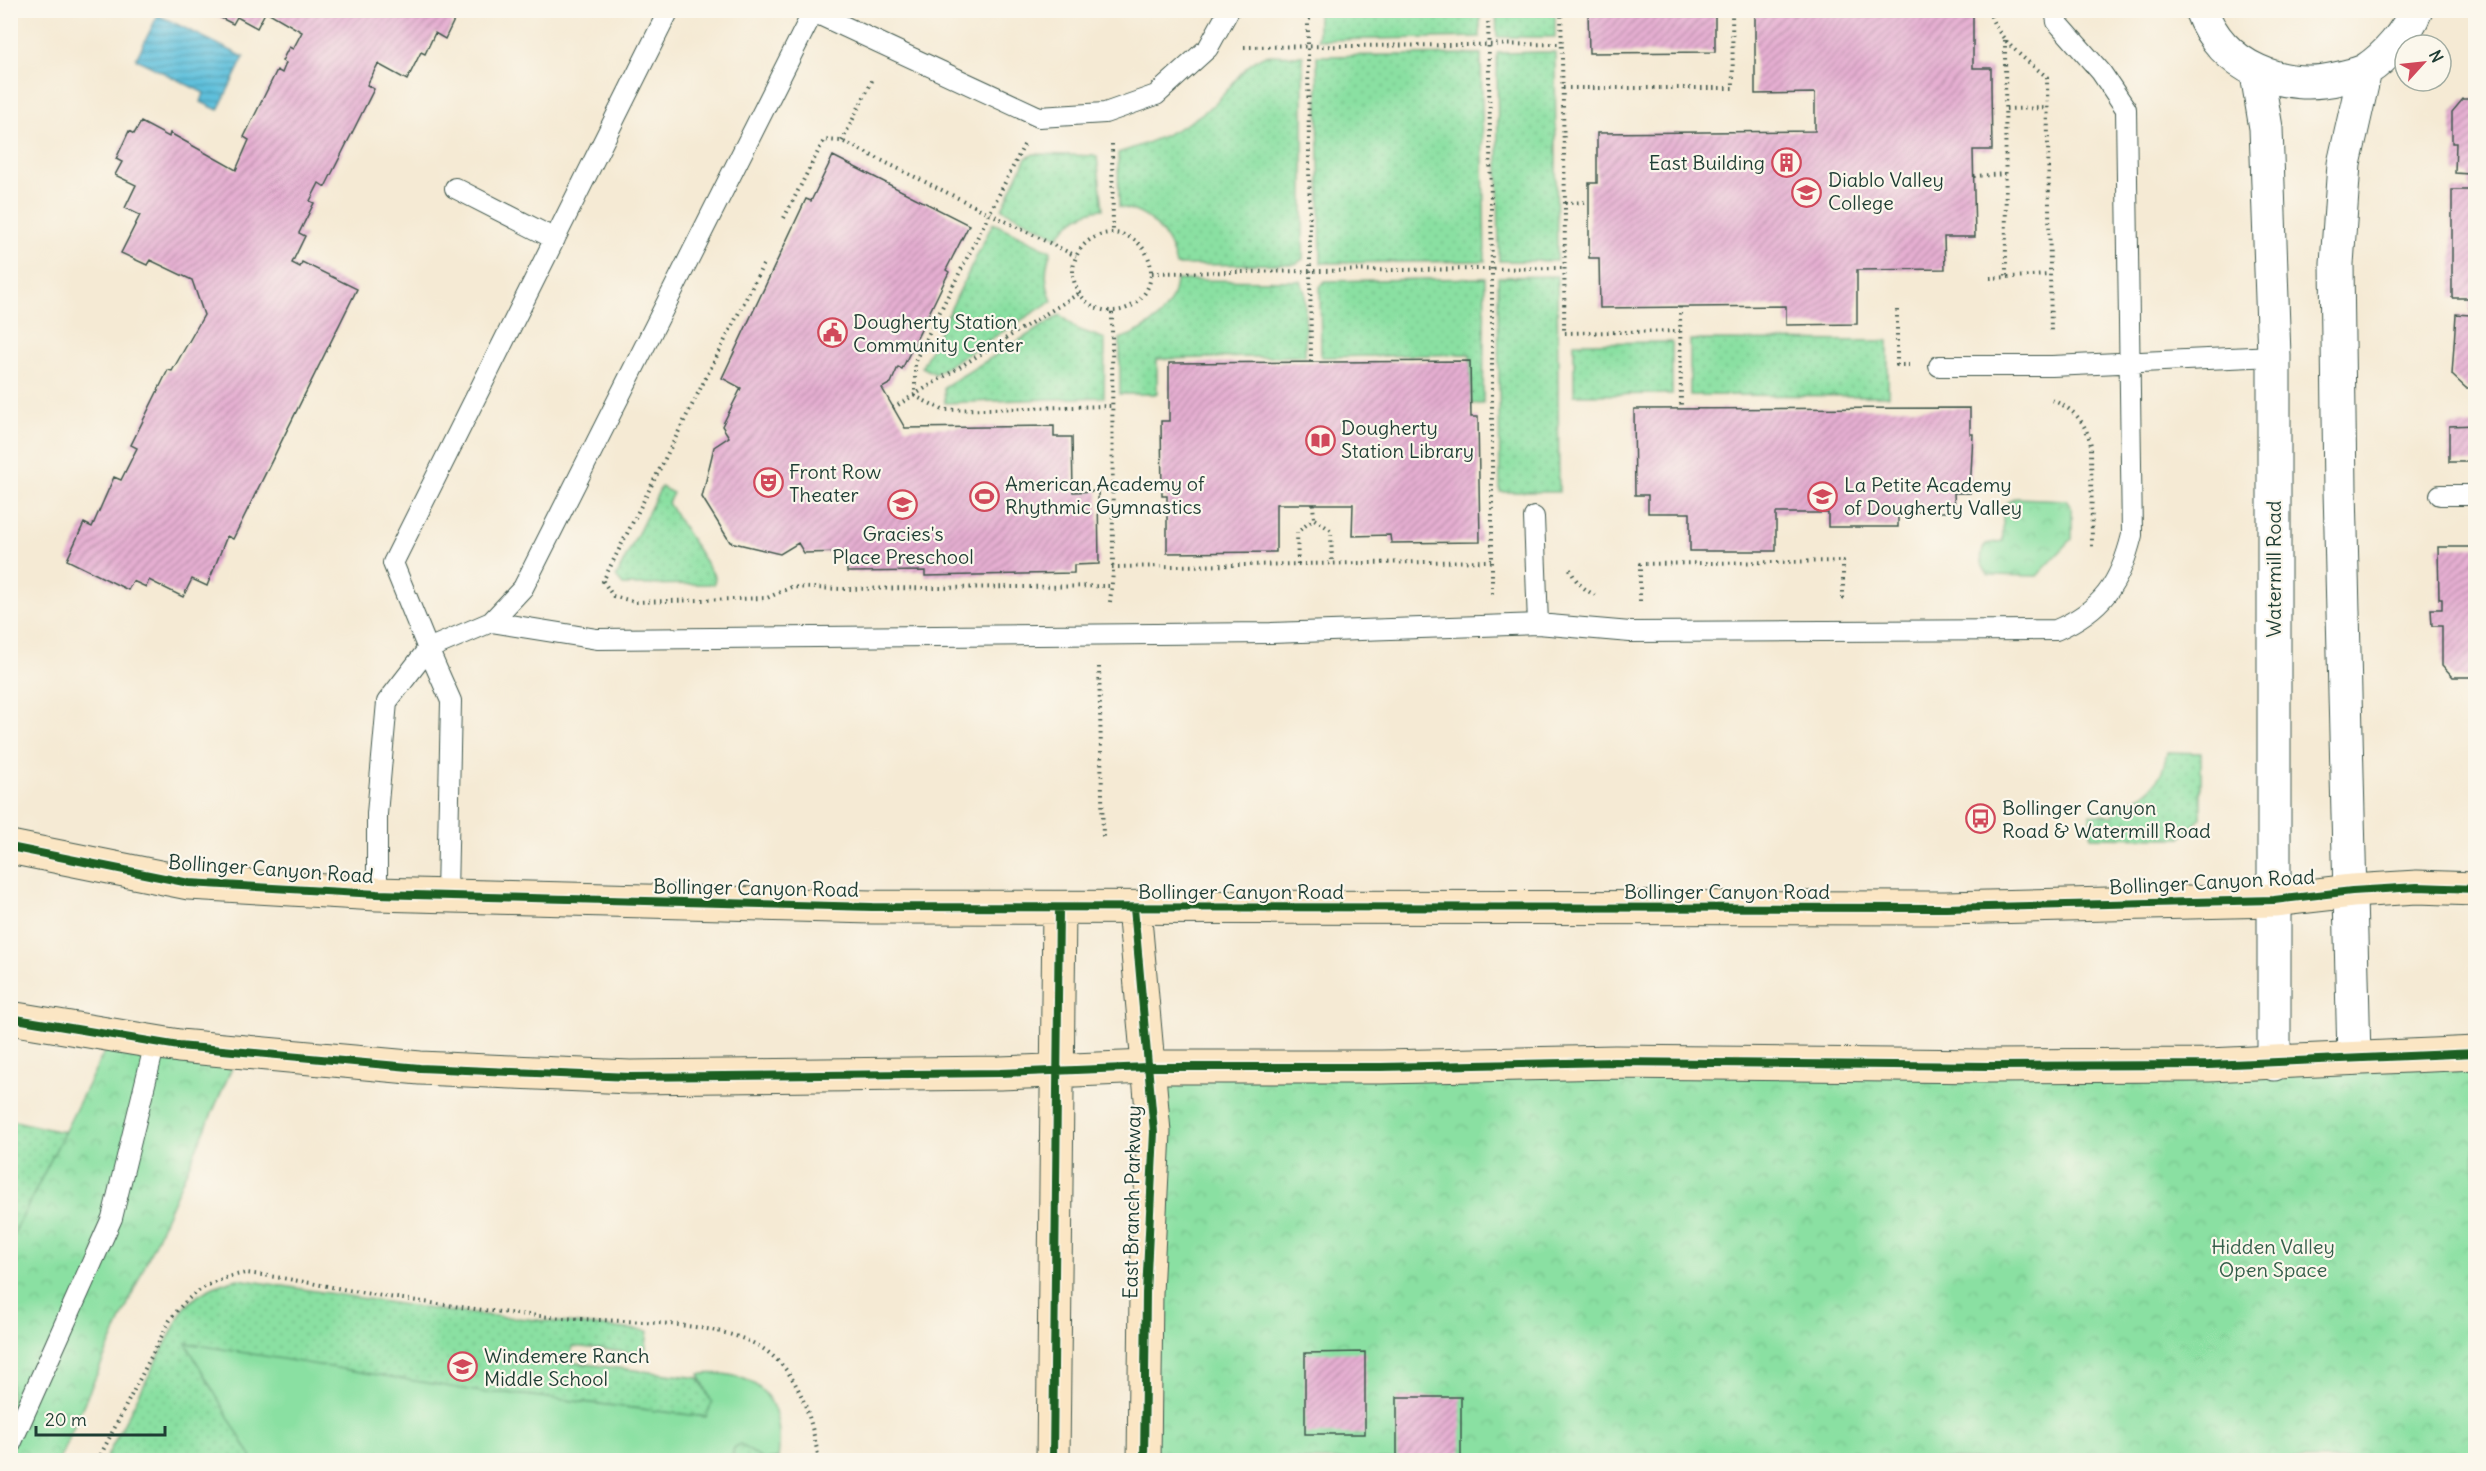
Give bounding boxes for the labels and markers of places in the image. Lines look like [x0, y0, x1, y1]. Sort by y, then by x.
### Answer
building icon: East Building [1770, 147, 1802, 179]
place label: East Building [1649, 150, 1765, 175]
place label: Diablo Valley College [1828, 167, 1944, 215]
school or university icon: Diablo Valley College [1791, 176, 1823, 208]
place label: Dougherty Station Community Center [853, 309, 1023, 357]
public building icon: Dougherty Station Community Center [816, 317, 848, 349]
place label: Dougherty Station Library [1341, 415, 1474, 463]
library icon: Dougherty Station Library [1304, 424, 1336, 456]
place label: Front Row Theater [789, 459, 881, 507]
theatre icon: Front Row Theater [752, 467, 784, 499]
place label: American Academy of Rhythmic Gymnastics [1005, 471, 1205, 519]
place label: La Petite Academy of Dougherty Valley [1844, 472, 2022, 520]
sports icon: American Academy of Rhythmic Gymnastics [968, 480, 1000, 512]
school or university icon: La Petite Academy of Dougherty Valley [1807, 481, 1839, 513]
school or university icon: Gracies's Place Preschool [887, 488, 919, 520]
place label: Gracies's Place Preschool [832, 521, 974, 569]
place label: Bollinger Canyon Road & Watermill Road [2002, 795, 2211, 843]
bus stop icon: Bollinger Canyon Road & Watermill Road [1965, 803, 1997, 835]
place label: Windemere Ranch Middle School [484, 1343, 649, 1391]
school or university icon: Windemere Ranch Middle School [447, 1351, 479, 1383]

